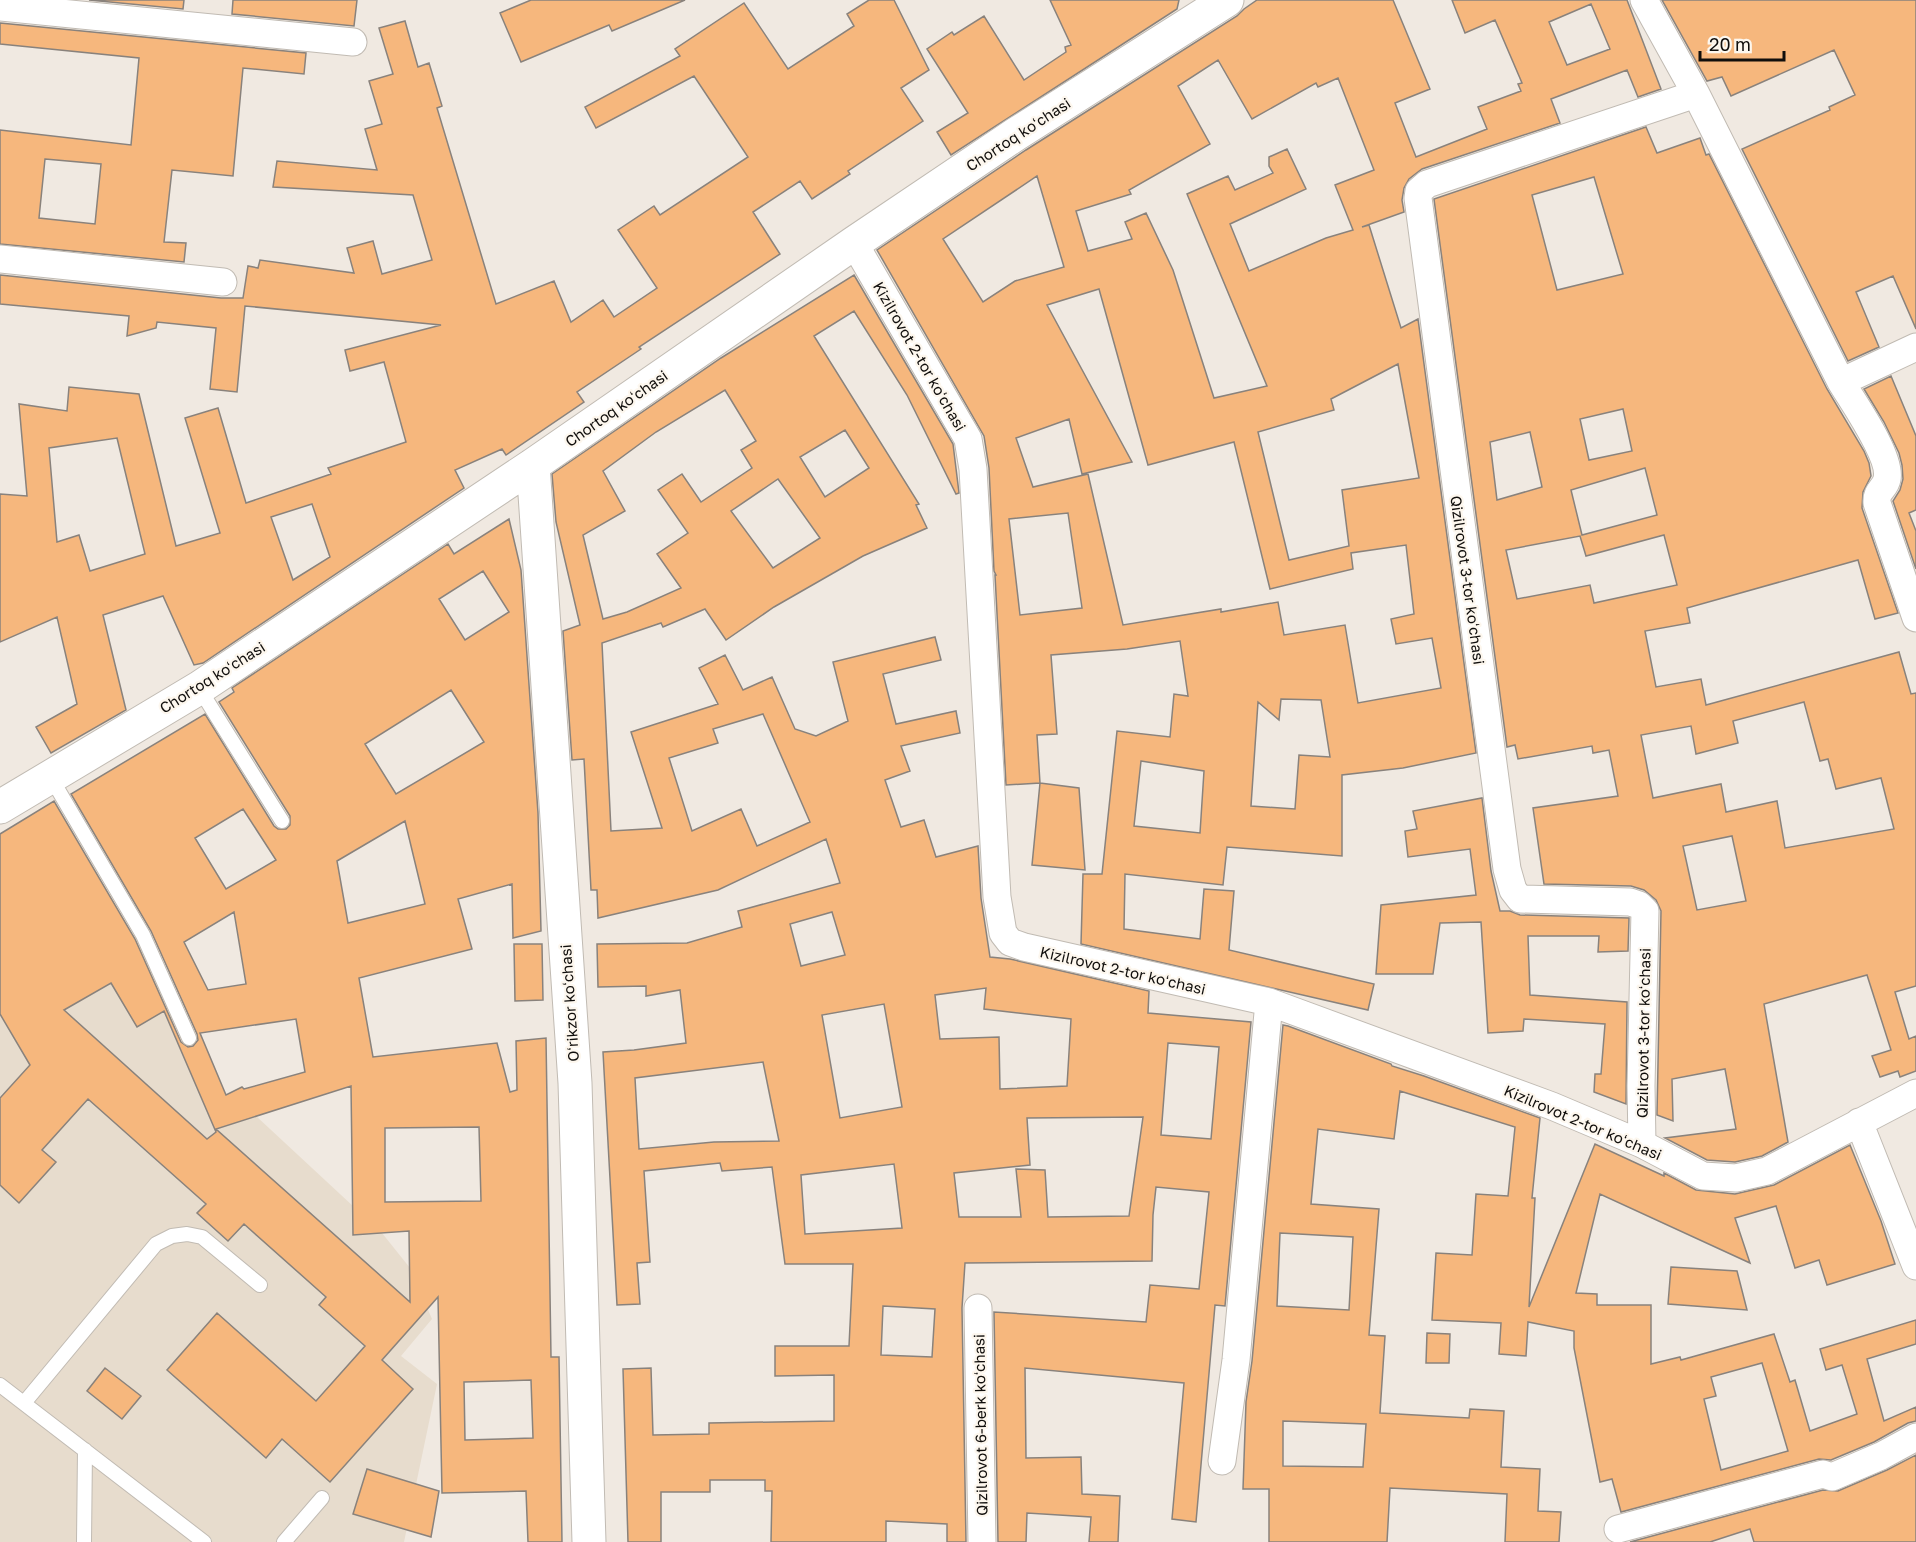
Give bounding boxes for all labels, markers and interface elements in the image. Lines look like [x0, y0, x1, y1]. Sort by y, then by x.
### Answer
scale bar [1700, 24, 1784, 62]
text: 20 m [1709, 33, 1751, 55]
street label: Chortoq koʻchasi [962, 94, 1074, 174]
street label: Kizilrovot 2-tor koʻchasi [870, 278, 970, 434]
street label: Chortoq koʻchasi [561, 366, 671, 450]
street label: Qizilrovot 3-tor koʻchasi [1447, 494, 1489, 666]
street label: Chortoq koʻchasi [156, 637, 268, 717]
street label: Kizilrovot 2-tor koʻchasi [1038, 942, 1208, 998]
street label: Oʻrikzor koʻchasi [556, 944, 582, 1062]
street label: Qizilrovot 3-tor koʻchasi [1633, 948, 1653, 1118]
street label: Kizilrovot 2-tor koʻchasi [1501, 1081, 1665, 1163]
street label: Qizilrovot 6-berk koʻchasi [969, 1334, 991, 1516]

